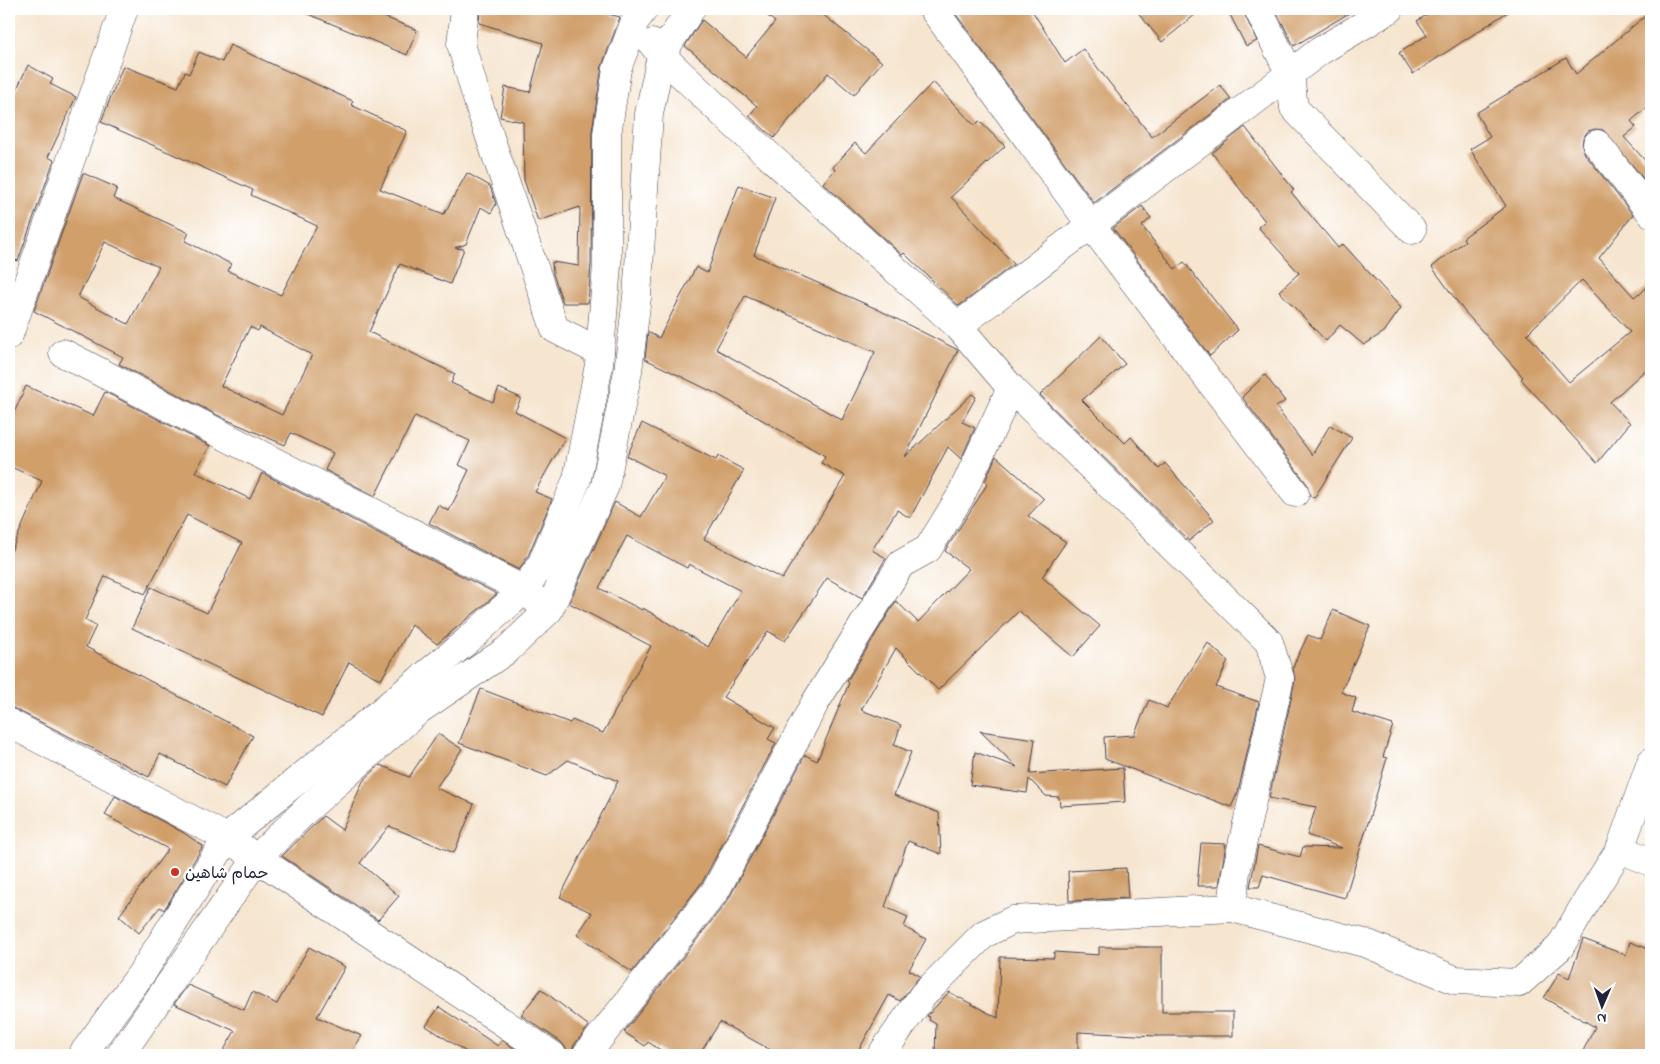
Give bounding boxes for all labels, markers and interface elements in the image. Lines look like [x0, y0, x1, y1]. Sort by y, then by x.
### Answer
place label: حمام شاهین [185, 862, 269, 886]
marker: حمام شاهین [169, 866, 181, 878]
north arrow [1578, 982, 1628, 1032]
text: N [1597, 1007, 1607, 1028]

